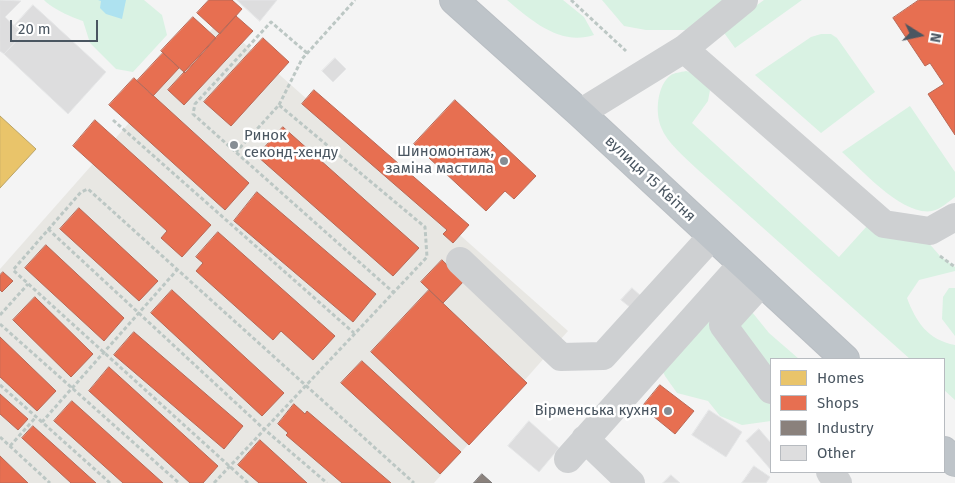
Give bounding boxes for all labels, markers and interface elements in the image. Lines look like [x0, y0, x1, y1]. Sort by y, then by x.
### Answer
scale bar [12, 10, 100, 42]
north arrow [895, 10, 945, 60]
text: 20 m [18, 20, 51, 38]
text: N [926, 32, 944, 44]
place label: Ринок секонд-хенду [244, 127, 338, 162]
street label: вулиця 15 Квітня [601, 132, 699, 226]
marker: Ринок секонд-хенду [228, 139, 240, 151]
place label: Шиномонтаж, заміна мастила [385, 143, 494, 178]
marker: Шиномонтаж, заміна мастила [498, 155, 510, 167]
legend [770, 358, 945, 473]
text: Homes [817, 369, 864, 387]
text: Shops [817, 394, 859, 412]
place label: Вірменська кухня [534, 402, 658, 420]
marker: Вірменська кухня [662, 405, 674, 417]
text: Industry [817, 419, 874, 437]
text: Other [817, 444, 856, 462]

